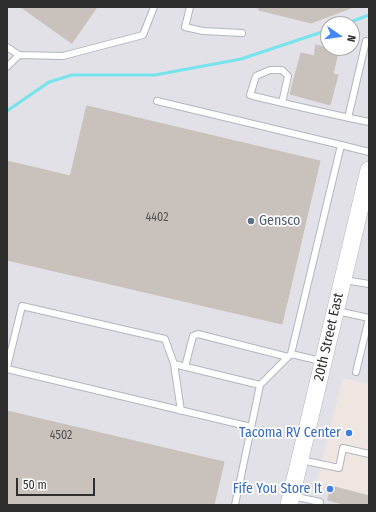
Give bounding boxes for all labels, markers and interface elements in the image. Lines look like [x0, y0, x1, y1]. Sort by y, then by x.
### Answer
north arrow [320, 16, 360, 56]
text: N [344, 34, 358, 43]
house number: 4402 [145, 211, 169, 225]
place label: Gensco [259, 213, 300, 229]
marker: Gensco [246, 216, 256, 226]
street label: 20th Street East [311, 291, 347, 383]
place label: Tacoma RV Center [239, 425, 341, 441]
marker: Tacoma RV Center [344, 428, 354, 438]
house number: 4502 [50, 429, 72, 443]
scale bar [18, 470, 97, 496]
text: 50 m [23, 478, 47, 492]
place label: Fife You Store It [233, 481, 322, 497]
marker: Fife You Store It [325, 484, 335, 494]

